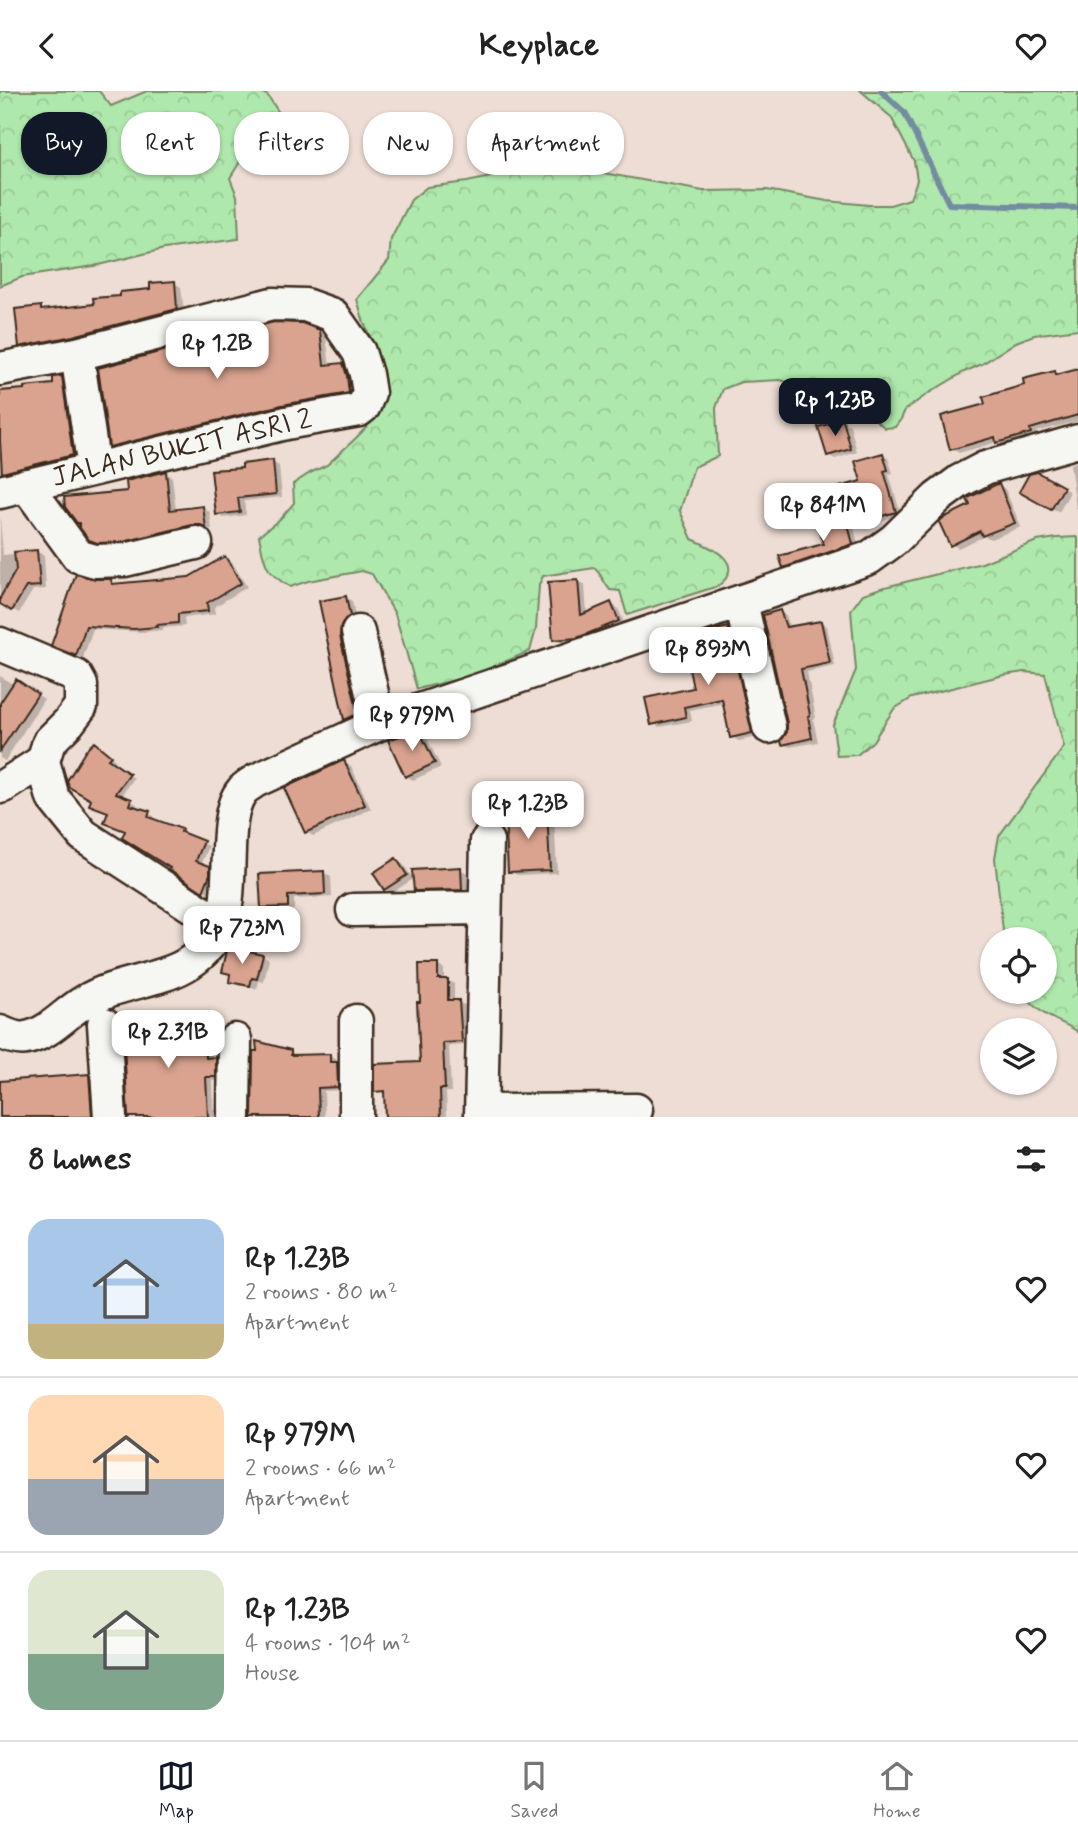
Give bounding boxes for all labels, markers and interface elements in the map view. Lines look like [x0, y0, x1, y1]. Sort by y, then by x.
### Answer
text: Keyplace [479, 25, 599, 67]
icon: back [28, 27, 66, 65]
icon: heart [1012, 27, 1050, 65]
chip: Buy [21, 112, 107, 175]
chip: Rent [121, 112, 220, 175]
chip: Filters [234, 112, 349, 175]
chip: New [363, 112, 453, 175]
chip: Apartment [467, 112, 624, 175]
pin: Rp 1.2B [152, 321, 282, 381]
text: Rp 1.2B [182, 329, 252, 359]
pin: Rp 1.23B [763, 379, 907, 438]
text: Rp 1.23B [795, 386, 875, 416]
street label: JALAN BUKIT ASRI 2 [48, 401, 316, 497]
pin: Rp 841M [758, 483, 888, 543]
text: Rp 841M [780, 491, 866, 521]
pin: Rp 893M [643, 627, 773, 687]
text: Rp 893M [665, 635, 751, 665]
pin: Rp 979M [347, 693, 477, 753]
text: Rp 979M [370, 701, 454, 731]
pin: Rp 1.23B [456, 781, 600, 841]
text: Rp 1.23B [488, 789, 568, 819]
pin: Rp 723M [177, 907, 307, 966]
text: Rp 723M [199, 914, 285, 944]
map controls [980, 927, 1057, 1095]
button: locate [980, 927, 1057, 1004]
pin: Rp 2.31B [96, 1011, 240, 1070]
text: Rp 2.31B [128, 1018, 208, 1048]
button: layers [980, 1018, 1057, 1095]
text: 8 homes [28, 1140, 131, 1179]
icon: filters [1012, 1140, 1050, 1178]
text: Rp 1.23B [245, 1239, 350, 1278]
icon: home [84, 1247, 168, 1331]
icon: heart [1012, 1270, 1050, 1308]
text: 2 rooms · 80 m² [245, 1278, 398, 1308]
text: Apartment [245, 1308, 350, 1338]
text: Rp 979M [245, 1415, 356, 1454]
icon: home [84, 1423, 168, 1507]
icon: heart [1012, 1446, 1050, 1484]
text: 2 rooms · 66 m² [245, 1454, 396, 1484]
text: Apartment [245, 1484, 350, 1514]
text: Rp 1.23B [245, 1590, 350, 1629]
icon: home [84, 1598, 168, 1682]
icon: heart [1012, 1621, 1050, 1659]
text: 4 rooms · 104 m² [245, 1629, 411, 1659]
text: House [245, 1659, 299, 1689]
tab: Map [157, 1757, 195, 1824]
tab: Saved [510, 1757, 558, 1824]
tab: Home [873, 1757, 921, 1824]

